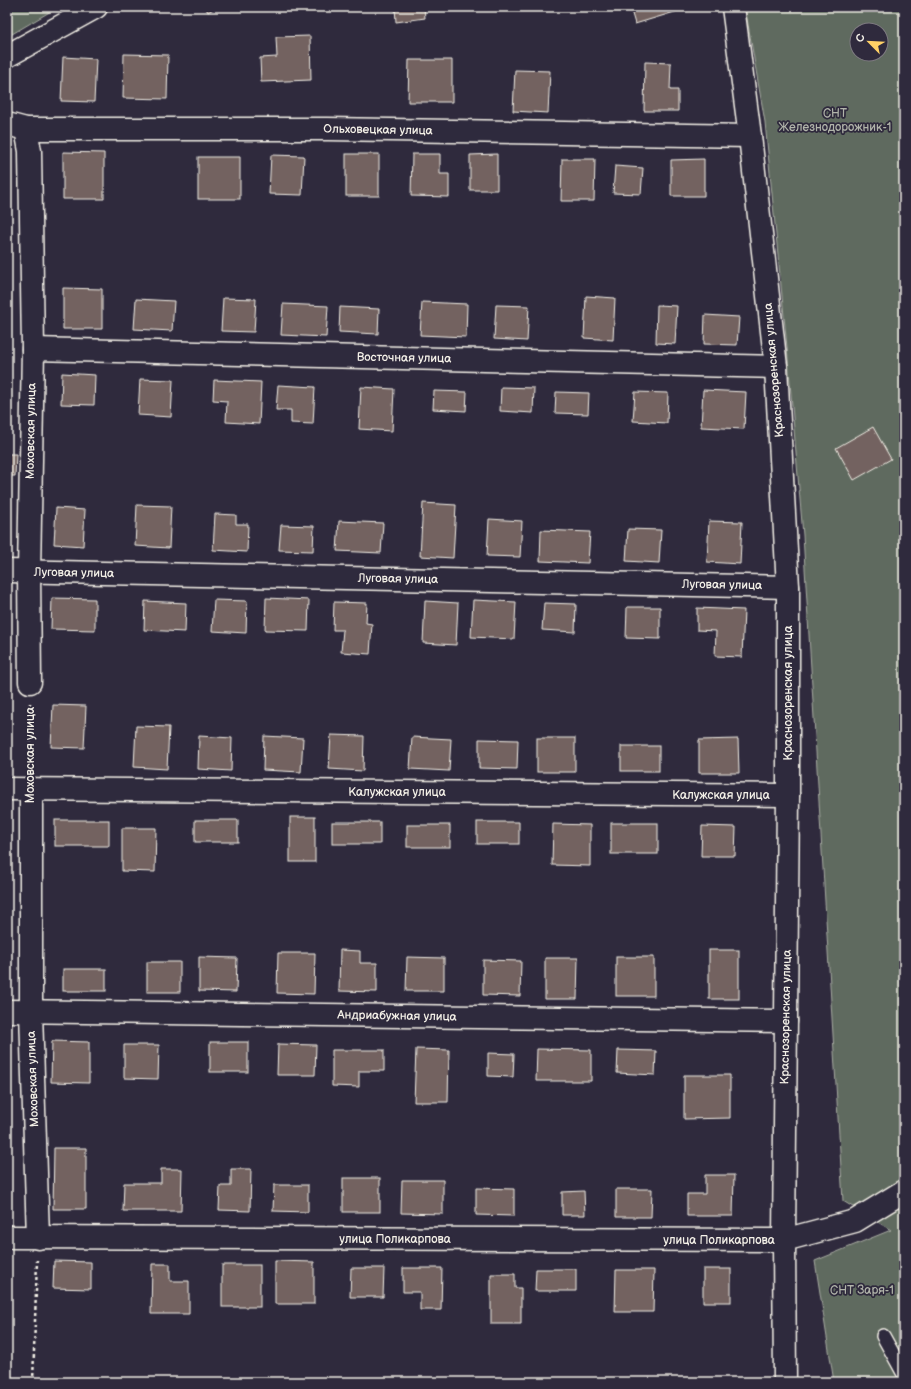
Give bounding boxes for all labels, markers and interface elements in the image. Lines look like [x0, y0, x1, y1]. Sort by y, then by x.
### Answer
north arrow [849, 22, 889, 62]
text: С [853, 32, 868, 44]
park label: СНТ Железнодорожник-1 [779, 106, 891, 135]
street label: Ольховецкая улица [323, 122, 433, 138]
street label: Краснозоренская улица [761, 302, 787, 438]
street label: Восточная улица [357, 350, 451, 366]
street label: Моховская улица [23, 383, 39, 479]
street label: Луговая улица [33, 565, 114, 581]
street label: Луговая улица [357, 571, 438, 587]
street label: Луговая улица [681, 577, 762, 593]
street label: Краснозоренская улица [781, 626, 796, 760]
street label: Моховская улица [23, 707, 38, 803]
street label: Калужская улица [348, 785, 446, 800]
street label: Калужская улица [672, 788, 770, 803]
street label: Краснозоренская улица [777, 949, 795, 1085]
street label: Андриабужная улица [336, 1007, 457, 1025]
street label: Моховская улица [24, 1031, 42, 1127]
street label: улица Поликарпова [339, 1232, 451, 1247]
street label: улица Поликарпова [663, 1233, 775, 1248]
park label: СНТ Заря-1 [830, 1283, 894, 1298]

